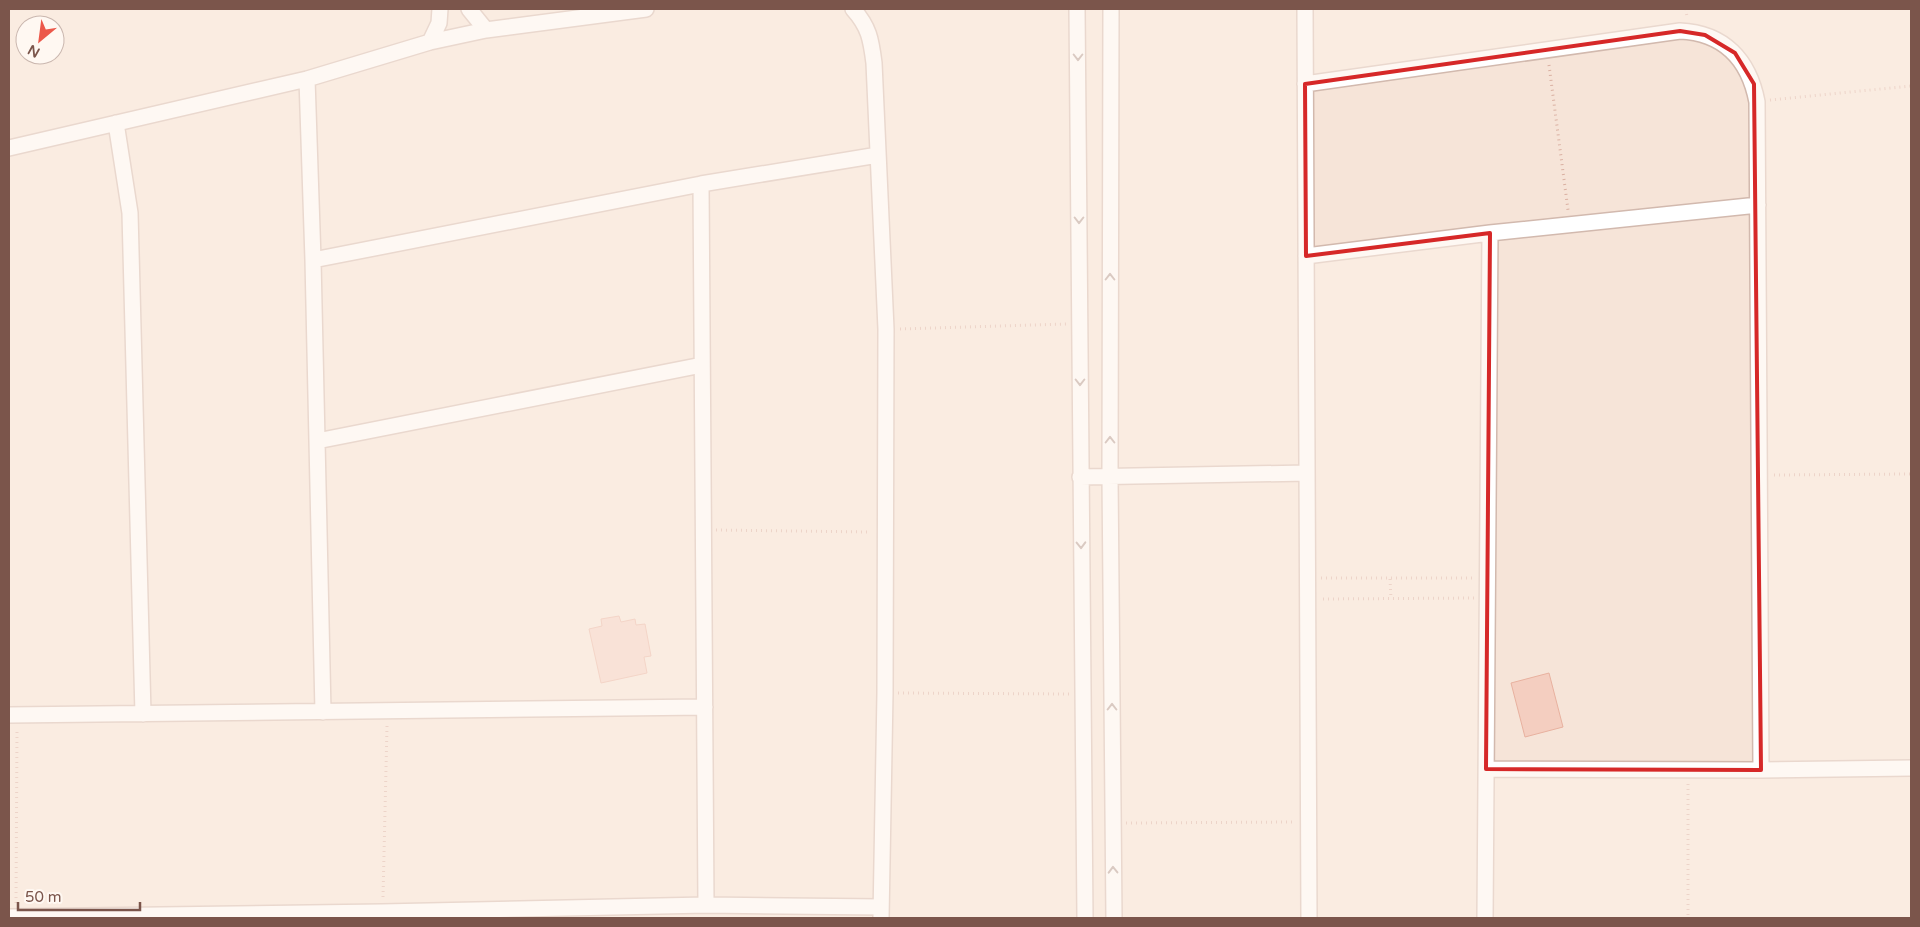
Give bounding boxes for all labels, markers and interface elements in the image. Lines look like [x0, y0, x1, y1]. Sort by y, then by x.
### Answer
north arrow [15, 15, 65, 65]
text: N [25, 41, 43, 61]
one-way arrow [1073, 54, 1083, 62]
one-way arrow [1074, 216, 1084, 224]
one-way arrow [1105, 273, 1115, 280]
one-way arrow [1075, 379, 1085, 387]
one-way arrow [1105, 435, 1115, 443]
one-way arrow [1076, 542, 1086, 549]
one-way arrow [1107, 703, 1117, 710]
one-way arrow [1108, 865, 1118, 873]
scale bar [18, 880, 140, 912]
text: 50 m [25, 888, 62, 906]

